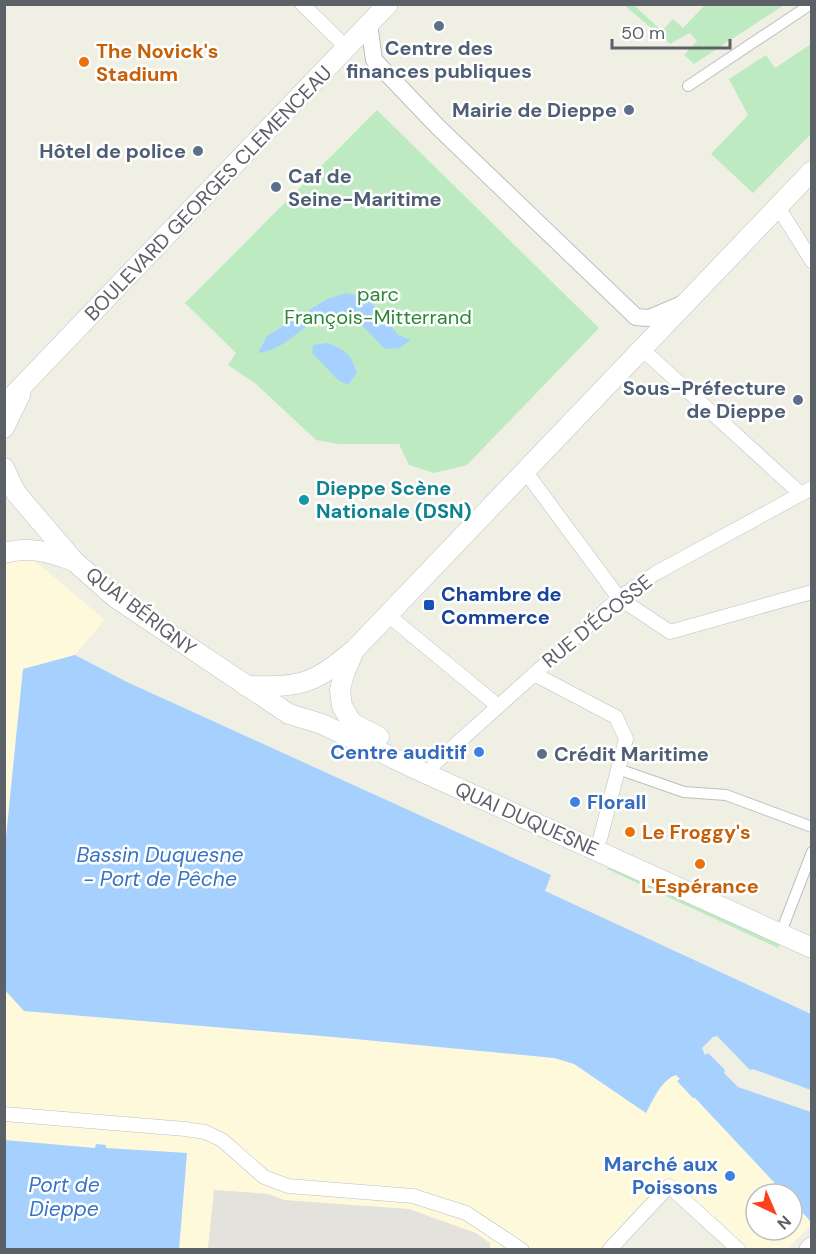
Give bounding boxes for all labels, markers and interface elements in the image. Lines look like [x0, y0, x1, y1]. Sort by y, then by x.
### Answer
scale bar [612, 12, 730, 50]
marker: Centre des finances publiques [432, 19, 446, 33]
text: 50 m [621, 21, 665, 45]
place label: Centre des finances publiques [346, 35, 532, 84]
place label: The Novick's Stadium [96, 38, 218, 87]
marker: The Novick's Stadium [77, 55, 91, 69]
street label: BOULEVARD GEORGES CLEMENCEAU [79, 60, 337, 326]
place label: Mairie de Dieppe [452, 97, 617, 123]
marker: Mairie de Dieppe [622, 103, 636, 117]
place label: Hôtel de police [39, 138, 186, 164]
marker: Hôtel de police [191, 144, 205, 158]
place label: Caf de Seine-Maritime [288, 163, 442, 212]
marker: Caf de Seine-Maritime [269, 180, 283, 194]
park label: parc François-Mitterrand [284, 281, 472, 330]
place label: Sous-Préfecture de Dieppe [623, 375, 786, 424]
marker: Sous-Préfecture de Dieppe [791, 393, 805, 407]
place label: Dieppe Scène Nationale (DSN) [316, 475, 472, 524]
marker: Dieppe Scène Nationale (DSN) [297, 493, 311, 507]
street label: QUAI BÉRIGNY [81, 561, 202, 661]
street label: RUE D'ÉCOSSE [537, 569, 657, 673]
place label: Chambre de Commerce [441, 581, 562, 630]
marker: Chambre de Commerce [422, 598, 436, 612]
place label: Centre auditif [330, 739, 467, 765]
place label: Crédit Maritime [554, 741, 709, 767]
marker: Centre auditif [472, 745, 486, 759]
marker: Crédit Maritime [535, 747, 549, 761]
street label: QUAI DUQUESNE [451, 776, 603, 862]
place label: Florall [587, 789, 646, 815]
marker: Florall [568, 795, 582, 809]
place label: Le Froggy's [642, 819, 751, 845]
marker: Le Froggy's [623, 825, 637, 839]
water label: Bassin Duquesne - Port de Pêche [77, 841, 243, 893]
marker: L'Espérance [693, 857, 707, 871]
place label: L'Espérance [641, 873, 759, 899]
place label: Marché aux Poissons [604, 1151, 719, 1200]
marker: Marché aux Poissons [723, 1169, 737, 1183]
water label: Port de Dieppe [28, 1171, 100, 1223]
north arrow [744, 1182, 804, 1242]
text: N [773, 1211, 796, 1234]

